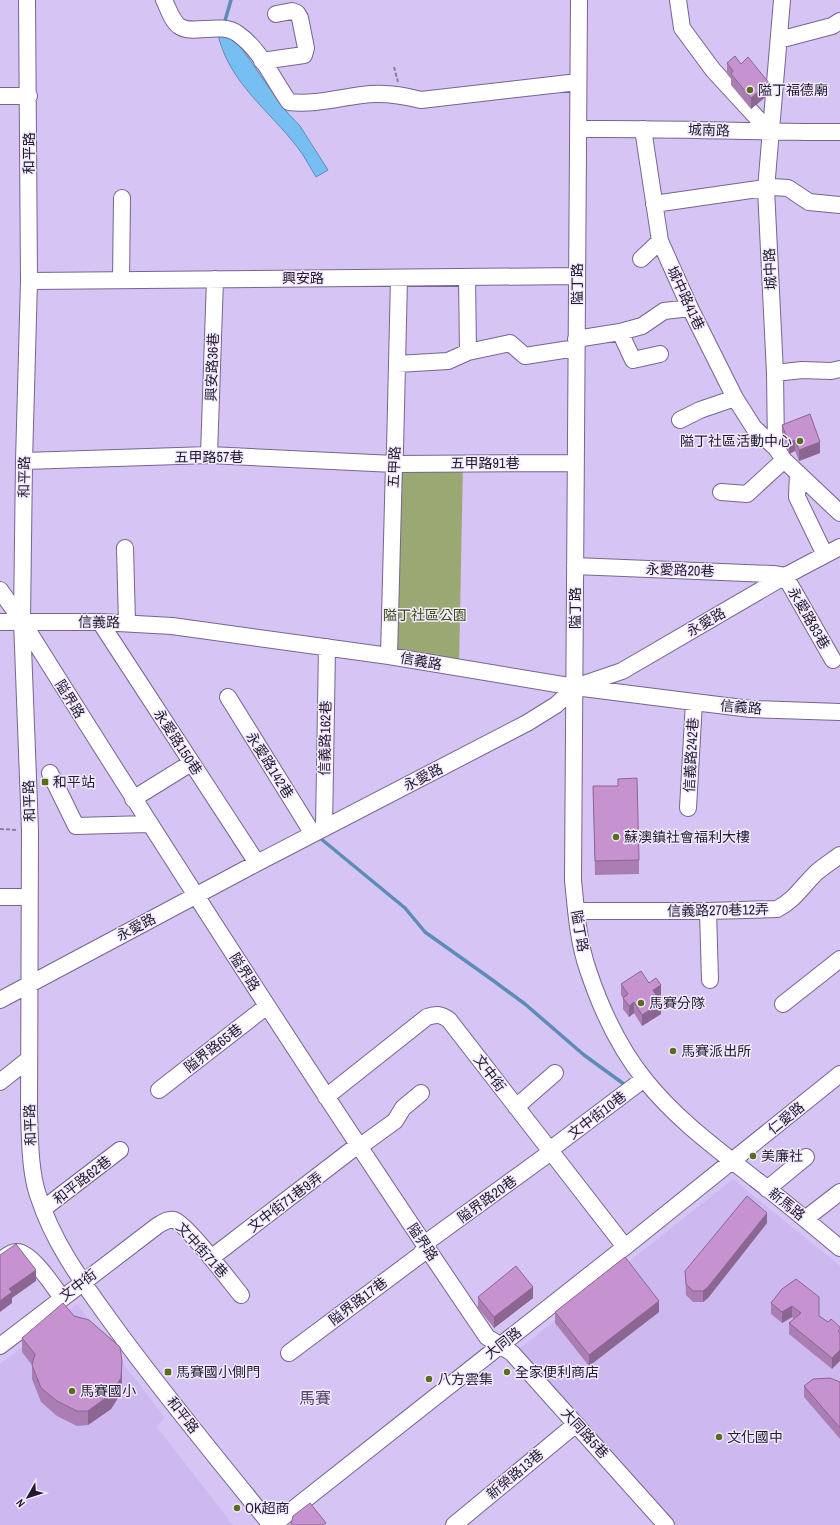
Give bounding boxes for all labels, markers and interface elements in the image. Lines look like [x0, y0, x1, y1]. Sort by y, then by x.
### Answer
place label: 隘丁福德廟 [758, 81, 828, 99]
marker: 隘丁福德廟 [745, 85, 755, 95]
street label: 城南路 [688, 120, 730, 140]
street label: 和平路 [20, 132, 38, 174]
street label: 城中路 [760, 248, 780, 290]
street label: 隘丁路 [568, 263, 586, 305]
street label: 城中路41巷 [663, 263, 709, 333]
street label: 興安路 [282, 269, 324, 287]
street label: 興安路36巷 [202, 332, 222, 402]
place label: 隘丁社區活動中心 [680, 432, 792, 450]
marker: 隘丁社區活動中心 [795, 436, 805, 446]
street label: 五甲路 [384, 446, 404, 488]
street label: 五甲路57巷 [175, 448, 243, 466]
street label: 五甲路91巷 [451, 454, 519, 472]
street label: 和平路 [15, 456, 33, 498]
street label: 永愛路20巷 [645, 560, 715, 580]
street label: 永愛路83巷 [784, 584, 834, 652]
street label: 隘丁路 [566, 587, 584, 629]
street label: 永愛路 [683, 604, 729, 640]
park label: 隘丁社區公園 [383, 606, 467, 624]
street label: 信義路 [78, 613, 120, 631]
street label: 信義路 [399, 648, 443, 674]
street label: 隘界路 [51, 676, 89, 722]
street label: 信義路 [719, 696, 763, 718]
street label: 信義路162巷 [315, 700, 335, 776]
street label: 永愛路150巷 [150, 706, 206, 778]
street label: 信義路242巷 [680, 717, 702, 793]
street label: 永愛路142巷 [242, 728, 298, 802]
street label: 永愛路 [400, 759, 446, 795]
place label: 和平站 [53, 773, 95, 791]
marker: 和平站 [40, 777, 50, 787]
street label: 和平路 [19, 780, 39, 822]
place label: 蘇澳鎮社會福利大樓 [624, 828, 750, 846]
marker: 蘇澳鎮社會福利大樓 [611, 832, 621, 842]
street label: 信義路270巷12弄 [667, 900, 769, 920]
street label: 永愛路 [113, 909, 159, 945]
street label: 隘丁路 [567, 909, 593, 953]
street label: 隘界路 [226, 949, 264, 995]
place label: 馬賽分隊 [649, 994, 705, 1012]
marker: 馬賽分隊 [636, 998, 646, 1008]
street label: 隘界路65巷 [180, 1020, 246, 1076]
place label: 馬賽派出所 [681, 1042, 751, 1060]
marker: 馬賽派出所 [668, 1046, 678, 1056]
street label: 文中街 [470, 1051, 510, 1095]
street label: 文中街10巷 [564, 1087, 630, 1143]
street label: 仁愛路 [764, 1098, 808, 1138]
street label: 和平路 [20, 1104, 40, 1146]
place label: 美廉社 [761, 1147, 803, 1165]
marker: 美廉社 [748, 1151, 758, 1161]
street label: 和平路62巷 [49, 1152, 115, 1208]
street label: 文中街71巷9弄 [244, 1168, 326, 1236]
street label: 隘界路20巷 [454, 1172, 520, 1226]
street label: 新馬路 [765, 1184, 809, 1224]
street label: 文中街71巷 [172, 1218, 232, 1282]
street label: 隘界路 [404, 1220, 442, 1264]
street label: 文中街 [56, 1265, 100, 1305]
street label: 隘界路17巷 [325, 1273, 391, 1329]
street label: 大同路 [481, 1323, 525, 1363]
place label: 馬賽國小側門 [176, 1363, 260, 1381]
place label: 全家便利商店 [515, 1363, 599, 1381]
marker: 馬賽國小側門 [163, 1367, 173, 1377]
marker: 全家便利商店 [502, 1367, 512, 1377]
place label: 八方雲集 [437, 1370, 493, 1388]
marker: 八方雲集 [424, 1374, 434, 1384]
place label: 馬賽國小 [80, 1382, 136, 1400]
marker: 馬賽國小 [67, 1386, 77, 1396]
district label: 馬賽 [299, 1387, 331, 1409]
street label: 和平路 [163, 1393, 203, 1437]
street label: 大同路5巷 [557, 1404, 613, 1462]
place label: 文化國中 [727, 1428, 783, 1446]
marker: 文化國中 [714, 1432, 724, 1442]
street label: 新榮路13巷 [483, 1445, 547, 1503]
north arrow [8, 1477, 48, 1517]
text: N [13, 1496, 28, 1510]
place label: OK超商 [245, 1499, 290, 1517]
marker: OK超商 [232, 1503, 242, 1513]

